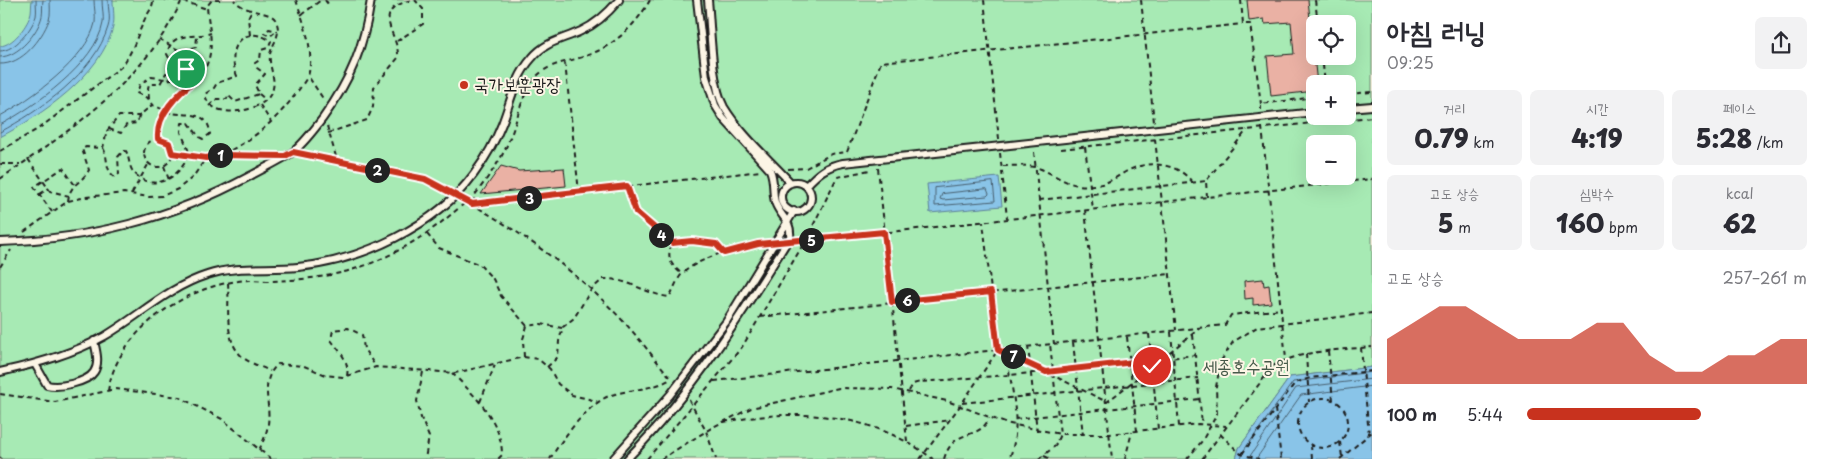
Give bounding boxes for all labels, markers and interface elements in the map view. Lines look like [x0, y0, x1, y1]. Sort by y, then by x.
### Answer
text: 아침 러닝 [1387, 9, 1486, 52]
map controls [1306, 15, 1356, 185]
button: locate [1306, 15, 1356, 65]
button: share [1755, 17, 1807, 69]
pin [165, 48, 207, 90]
text: 09:25 [1387, 50, 1434, 74]
icon: arrive [172, 55, 200, 83]
place label: 국가보훈광장 [474, 70, 561, 97]
button: + [1306, 75, 1356, 125]
marker: 국가보훈광장 [458, 79, 470, 91]
text: 거리 [1443, 98, 1466, 119]
text: 시간 [1586, 98, 1608, 119]
text: 페이스 [1723, 98, 1757, 119]
text: 0.79 [1414, 119, 1469, 157]
text: 4:19 [1571, 119, 1623, 157]
text: 5:28 [1696, 119, 1752, 157]
text: km [1469, 132, 1494, 153]
text: /km [1752, 132, 1784, 153]
button: − [1306, 135, 1356, 185]
pin: 1 [208, 142, 232, 168]
text: 1 [217, 145, 224, 166]
pin: 2 [364, 158, 390, 182]
text: 2 [373, 160, 382, 181]
text: 고도 상승 [1430, 183, 1479, 204]
text: 심박수 [1580, 183, 1614, 204]
text: kcal [1726, 183, 1754, 204]
pin: 3 [516, 186, 542, 210]
text: 3 [525, 188, 534, 209]
text: 5 [1438, 204, 1454, 242]
text: 160 [1556, 204, 1604, 242]
text: 62 [1723, 204, 1756, 242]
text: m [1454, 217, 1471, 238]
text: bpm [1604, 217, 1638, 238]
pin: 4 [648, 222, 674, 248]
text: 4 [657, 225, 666, 246]
pin: 5 [798, 228, 824, 252]
text: 5 [807, 230, 816, 251]
text: 고도 상승 [1387, 265, 1444, 289]
text: 257–261 m [1722, 265, 1807, 289]
pin: 6 [894, 288, 920, 312]
text: 6 [903, 290, 912, 311]
pin: 7 [1000, 344, 1026, 368]
pin [1131, 345, 1173, 387]
text: 7 [1009, 346, 1018, 367]
icon: check [1138, 352, 1166, 380]
park label: 세종호수공원 [1203, 352, 1289, 379]
text: 100 m [1387, 402, 1437, 426]
text: 5:44 [1467, 402, 1503, 426]

